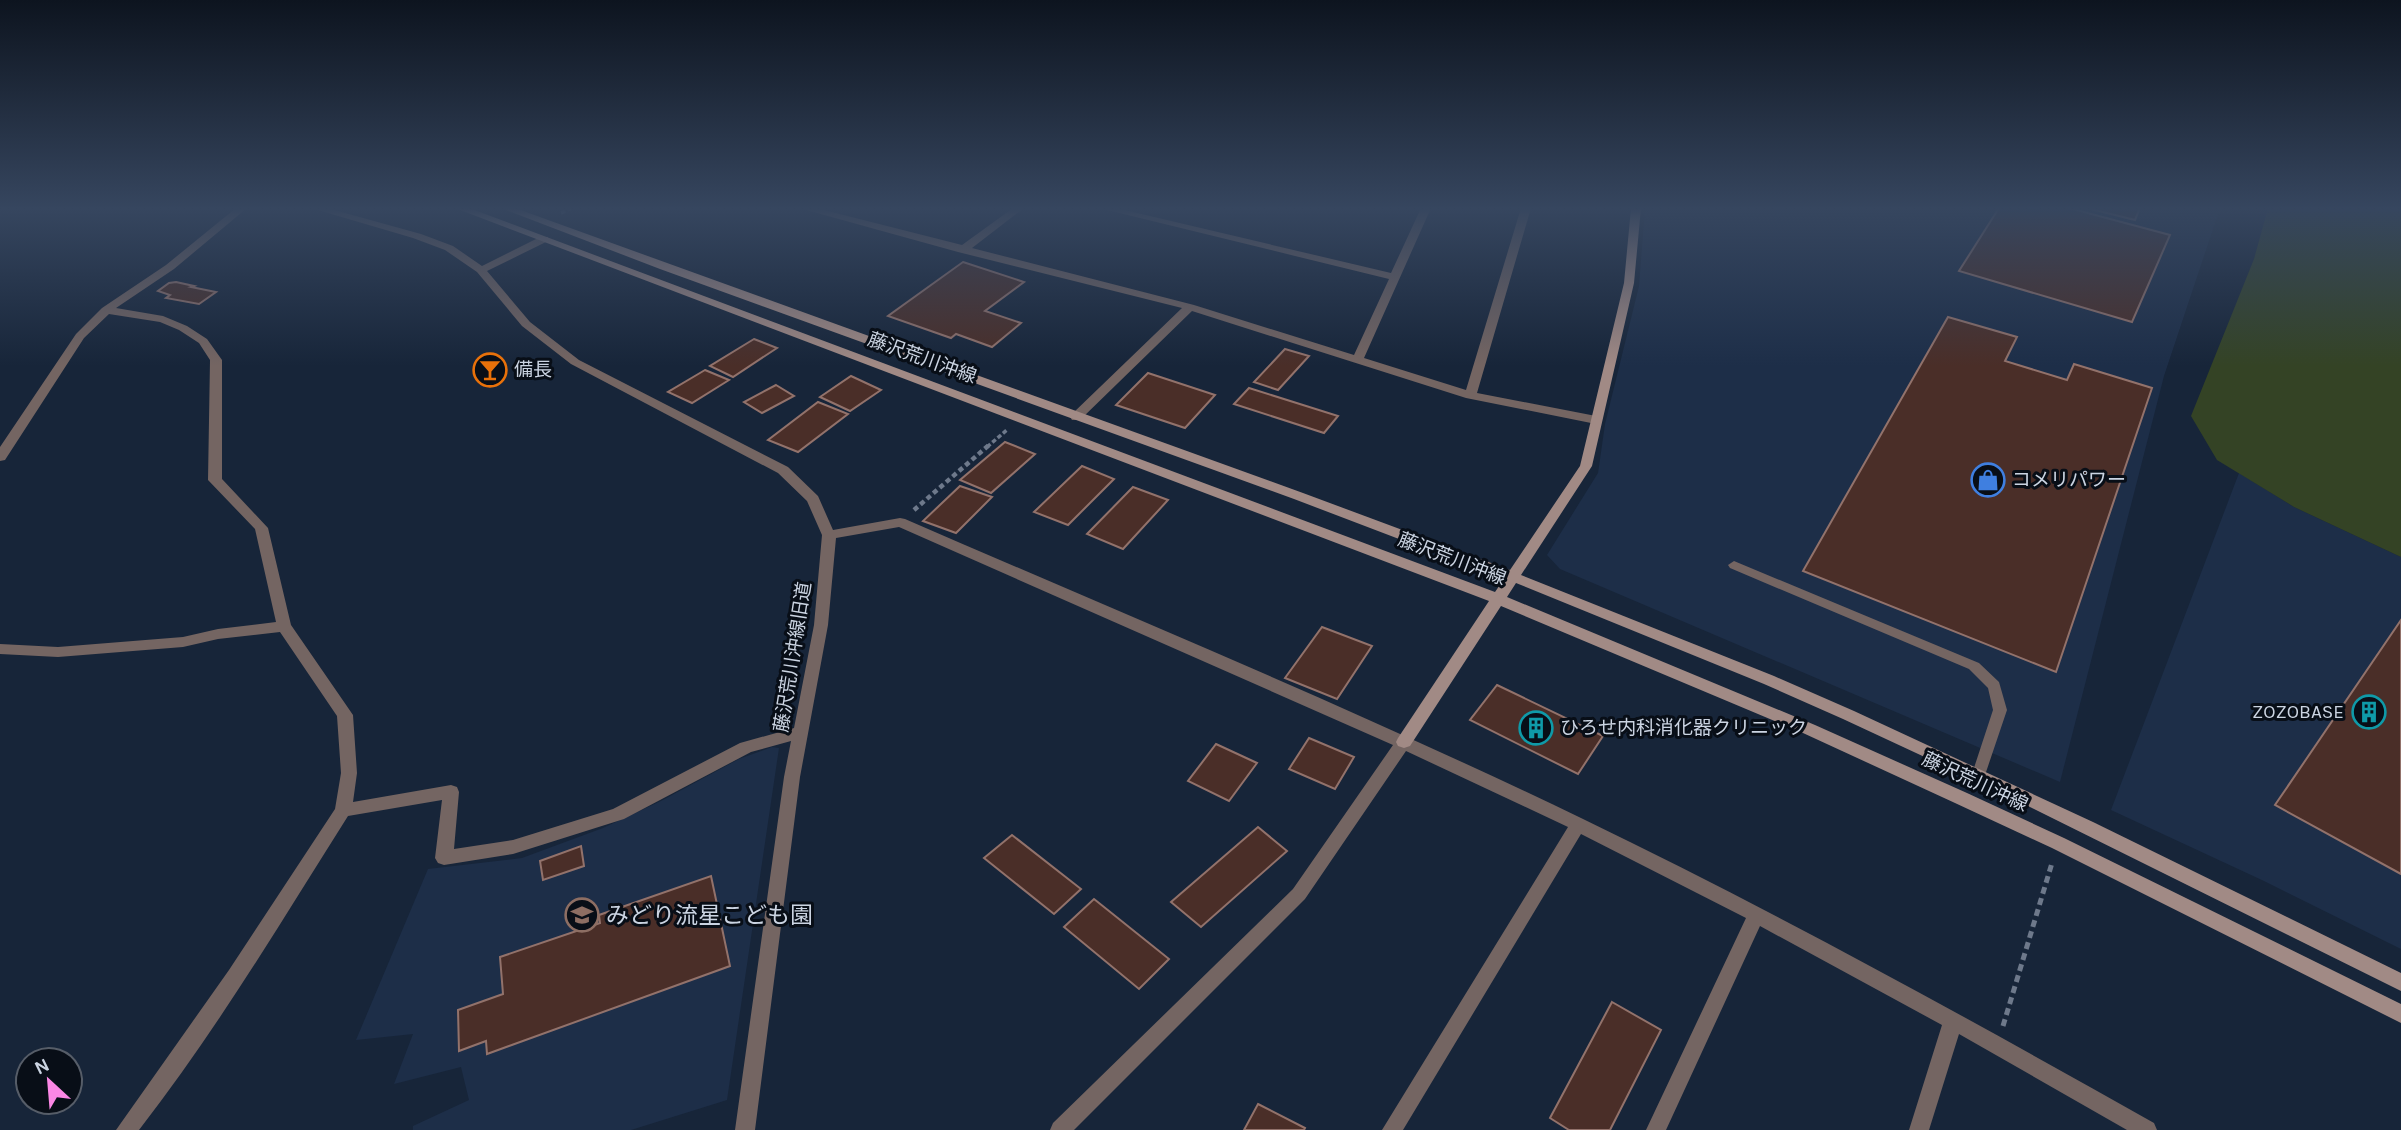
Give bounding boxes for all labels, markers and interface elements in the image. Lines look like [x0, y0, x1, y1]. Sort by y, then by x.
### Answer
street label: 藤沢荒川沖線 [865, 328, 979, 388]
bar icon: 備長 [471, 351, 509, 389]
place label: 備長 [514, 359, 552, 381]
shop icon: コメリパワー [1969, 461, 2007, 499]
place label: コメリパワー [2012, 469, 2126, 491]
street label: 藤沢荒川沖線 [1395, 528, 1509, 590]
street label: 藤沢荒川沖線旧道 [770, 580, 816, 734]
building icon: ZOZOBASE [2350, 693, 2388, 731]
place label: ZOZOBASE [2252, 701, 2344, 723]
building icon: ひろせ内科消化器クリニック [1517, 709, 1555, 747]
place label: ひろせ内科消化器クリニック [1560, 717, 1807, 739]
street label: 藤沢荒川沖線 [1919, 748, 2031, 816]
school or university icon: みどり流星こども園 [563, 896, 601, 934]
place label: みどり流星こども園 [606, 902, 813, 929]
north arrow [14, 1046, 84, 1116]
text: N [31, 1054, 53, 1079]

